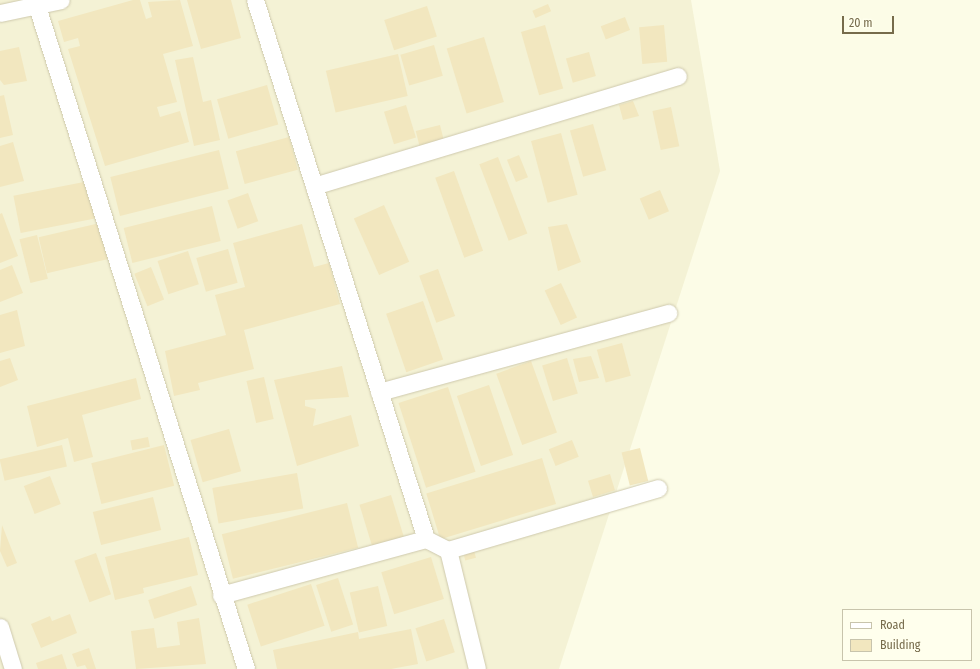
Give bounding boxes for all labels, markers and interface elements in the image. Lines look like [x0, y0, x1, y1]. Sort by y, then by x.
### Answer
scale bar [844, 8, 896, 34]
text: 20 m [849, 16, 873, 30]
legend [842, 609, 972, 661]
text: Road [880, 618, 905, 632]
text: Building [880, 638, 920, 652]

